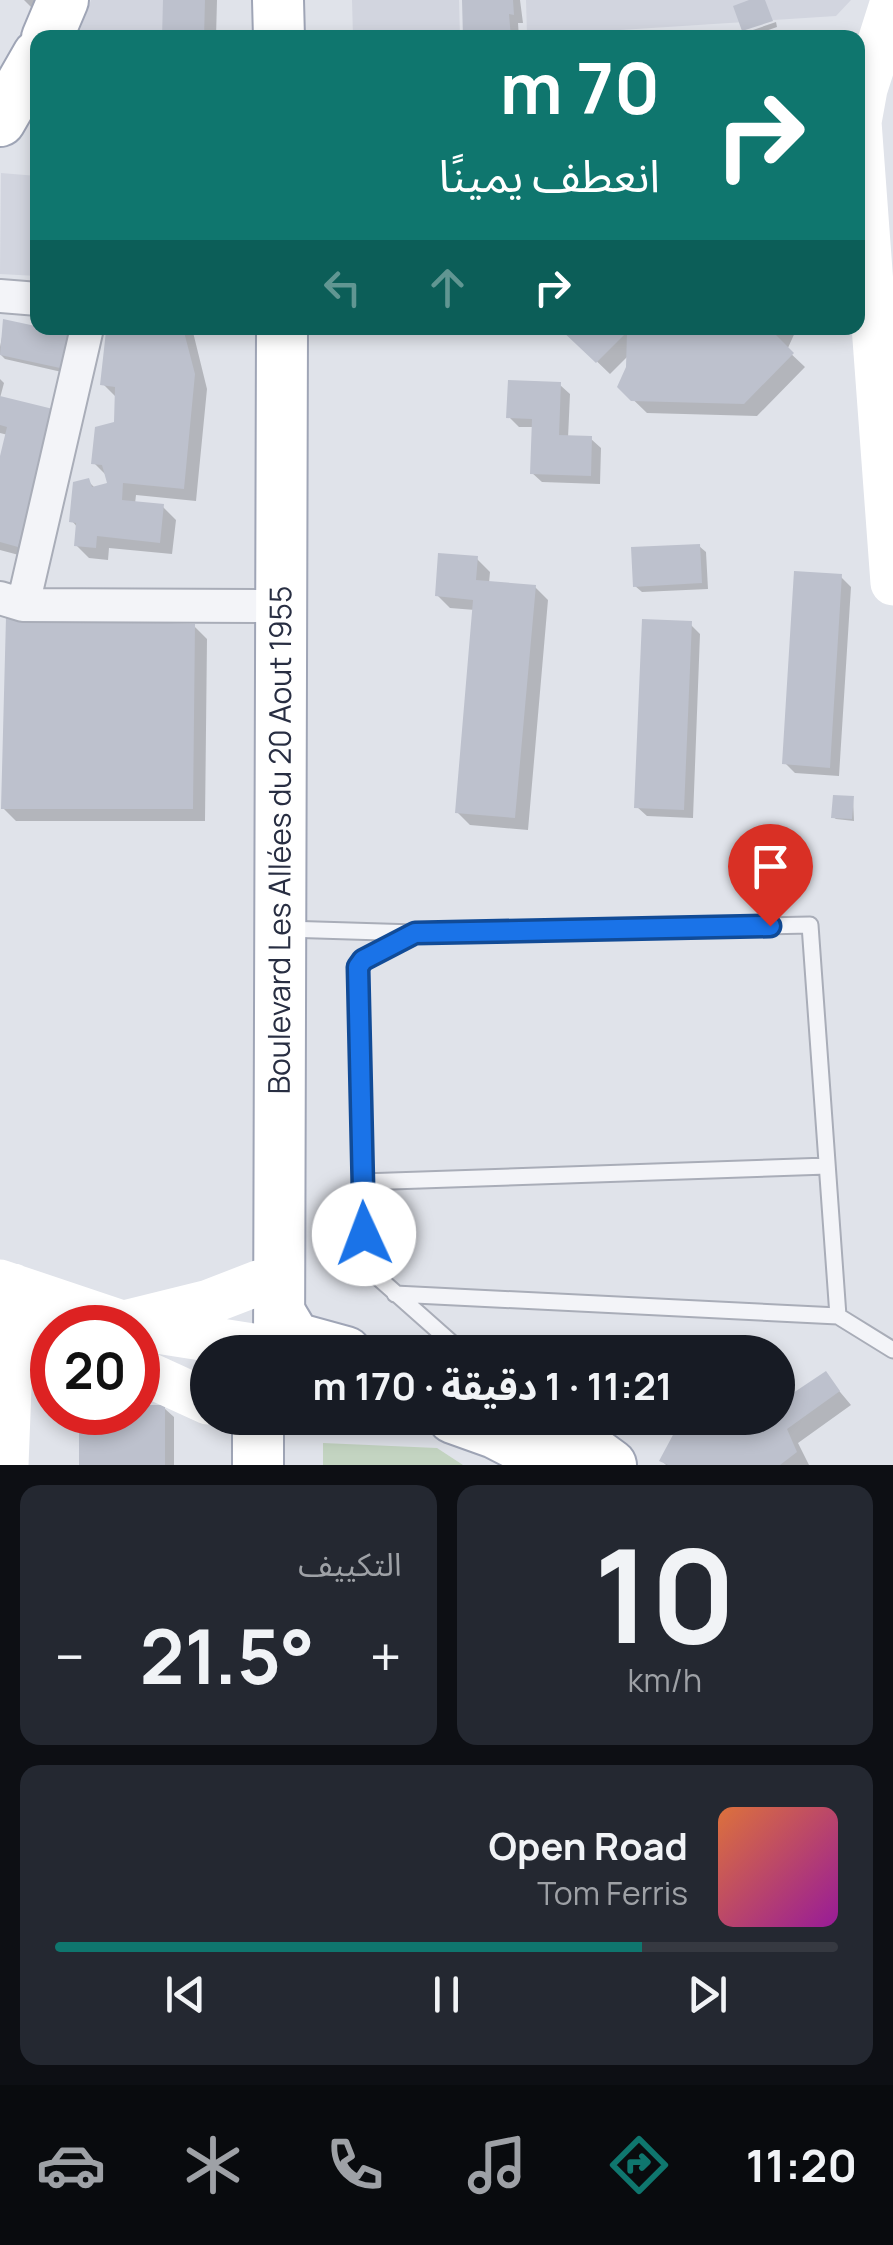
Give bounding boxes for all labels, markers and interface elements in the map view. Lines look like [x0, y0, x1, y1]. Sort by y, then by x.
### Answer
text: 70 m [500, 39, 660, 135]
icon: right [695, 70, 825, 200]
text: انعطف يمينًا [439, 144, 660, 206]
icon: left [315, 260, 370, 315]
icon: ahead [420, 260, 475, 315]
icon: right [525, 260, 580, 315]
street label: Boulevard Les Allées du 20 Aout 1955 [258, 586, 300, 1094]
pin [728, 824, 813, 927]
icon: arrive [743, 839, 798, 894]
position arrow [312, 1182, 416, 1286]
speed limit sign: 20 [30, 1305, 160, 1435]
text: 11:21 · 1 دقيقة · 170 m [313, 1359, 672, 1411]
text: 10 [594, 1504, 736, 1682]
text: التكييف [298, 1542, 402, 1586]
text: 21.5° [140, 1604, 315, 1707]
text: − [55, 1618, 85, 1694]
text: + [370, 1618, 402, 1694]
text: km/h [628, 1658, 702, 1702]
text: Open Road [489, 1819, 688, 1871]
text: Tom Ferris [537, 1871, 688, 1915]
icon: previous [158, 1967, 213, 2022]
icon: pause [419, 1967, 474, 2022]
icon: next [680, 1967, 735, 2022]
icon: car [36, 2130, 106, 2200]
icon: climate [178, 2130, 248, 2200]
icon: phone [320, 2130, 390, 2200]
icon: music [462, 2130, 532, 2200]
icon: directions [604, 2130, 674, 2200]
text: 11:20 [746, 2134, 857, 2196]

